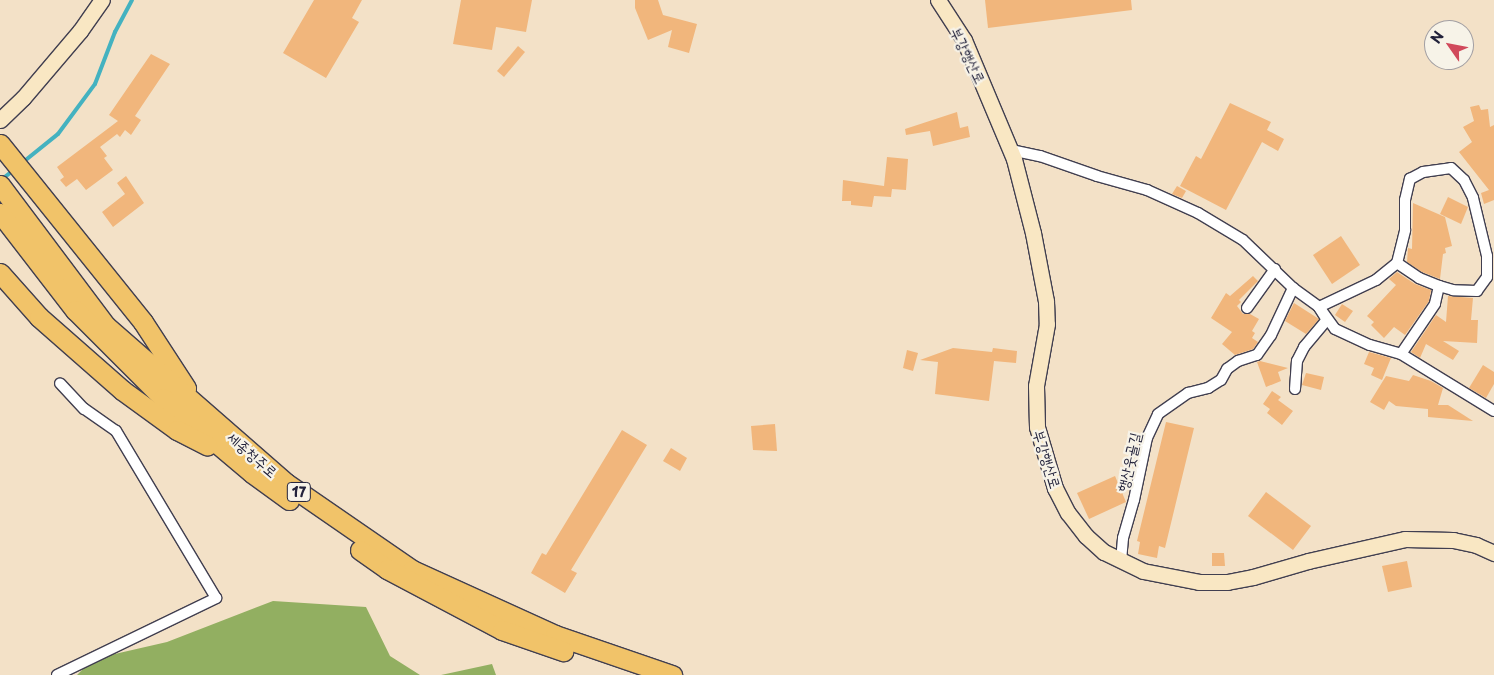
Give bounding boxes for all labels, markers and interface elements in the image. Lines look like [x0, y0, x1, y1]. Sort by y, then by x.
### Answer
north arrow [1424, 20, 1474, 70]
street label: 부강행산로 [948, 24, 990, 86]
text: N [1425, 27, 1449, 47]
street label: 세종청주로 [224, 427, 282, 481]
street label: 부강행산로 [1031, 428, 1065, 490]
street label: 행산웃골길 [1112, 431, 1144, 493]
road number: 17 [286, 481, 312, 504]

